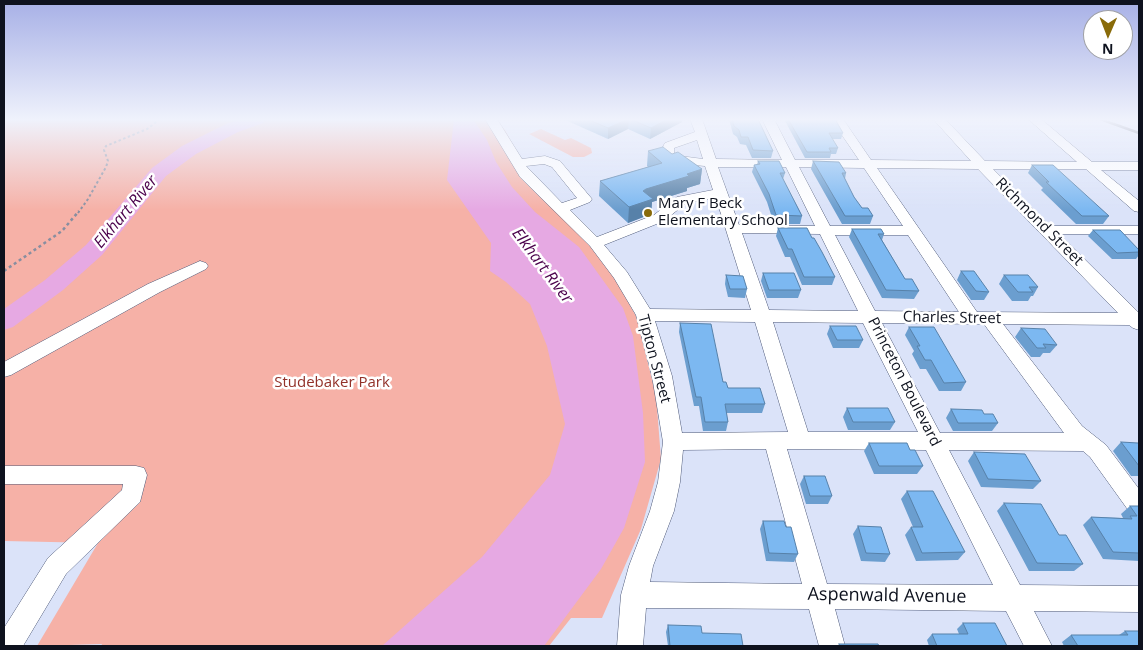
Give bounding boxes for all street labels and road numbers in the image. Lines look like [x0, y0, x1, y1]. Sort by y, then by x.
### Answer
street label: Richmond Street [991, 174, 1087, 270]
street label: Charles Street [903, 308, 1001, 328]
street label: Tipton Street [634, 313, 674, 405]
street label: Princeton Boulevard [864, 314, 944, 450]
street label: Aspenwald Avenue [807, 584, 967, 608]

